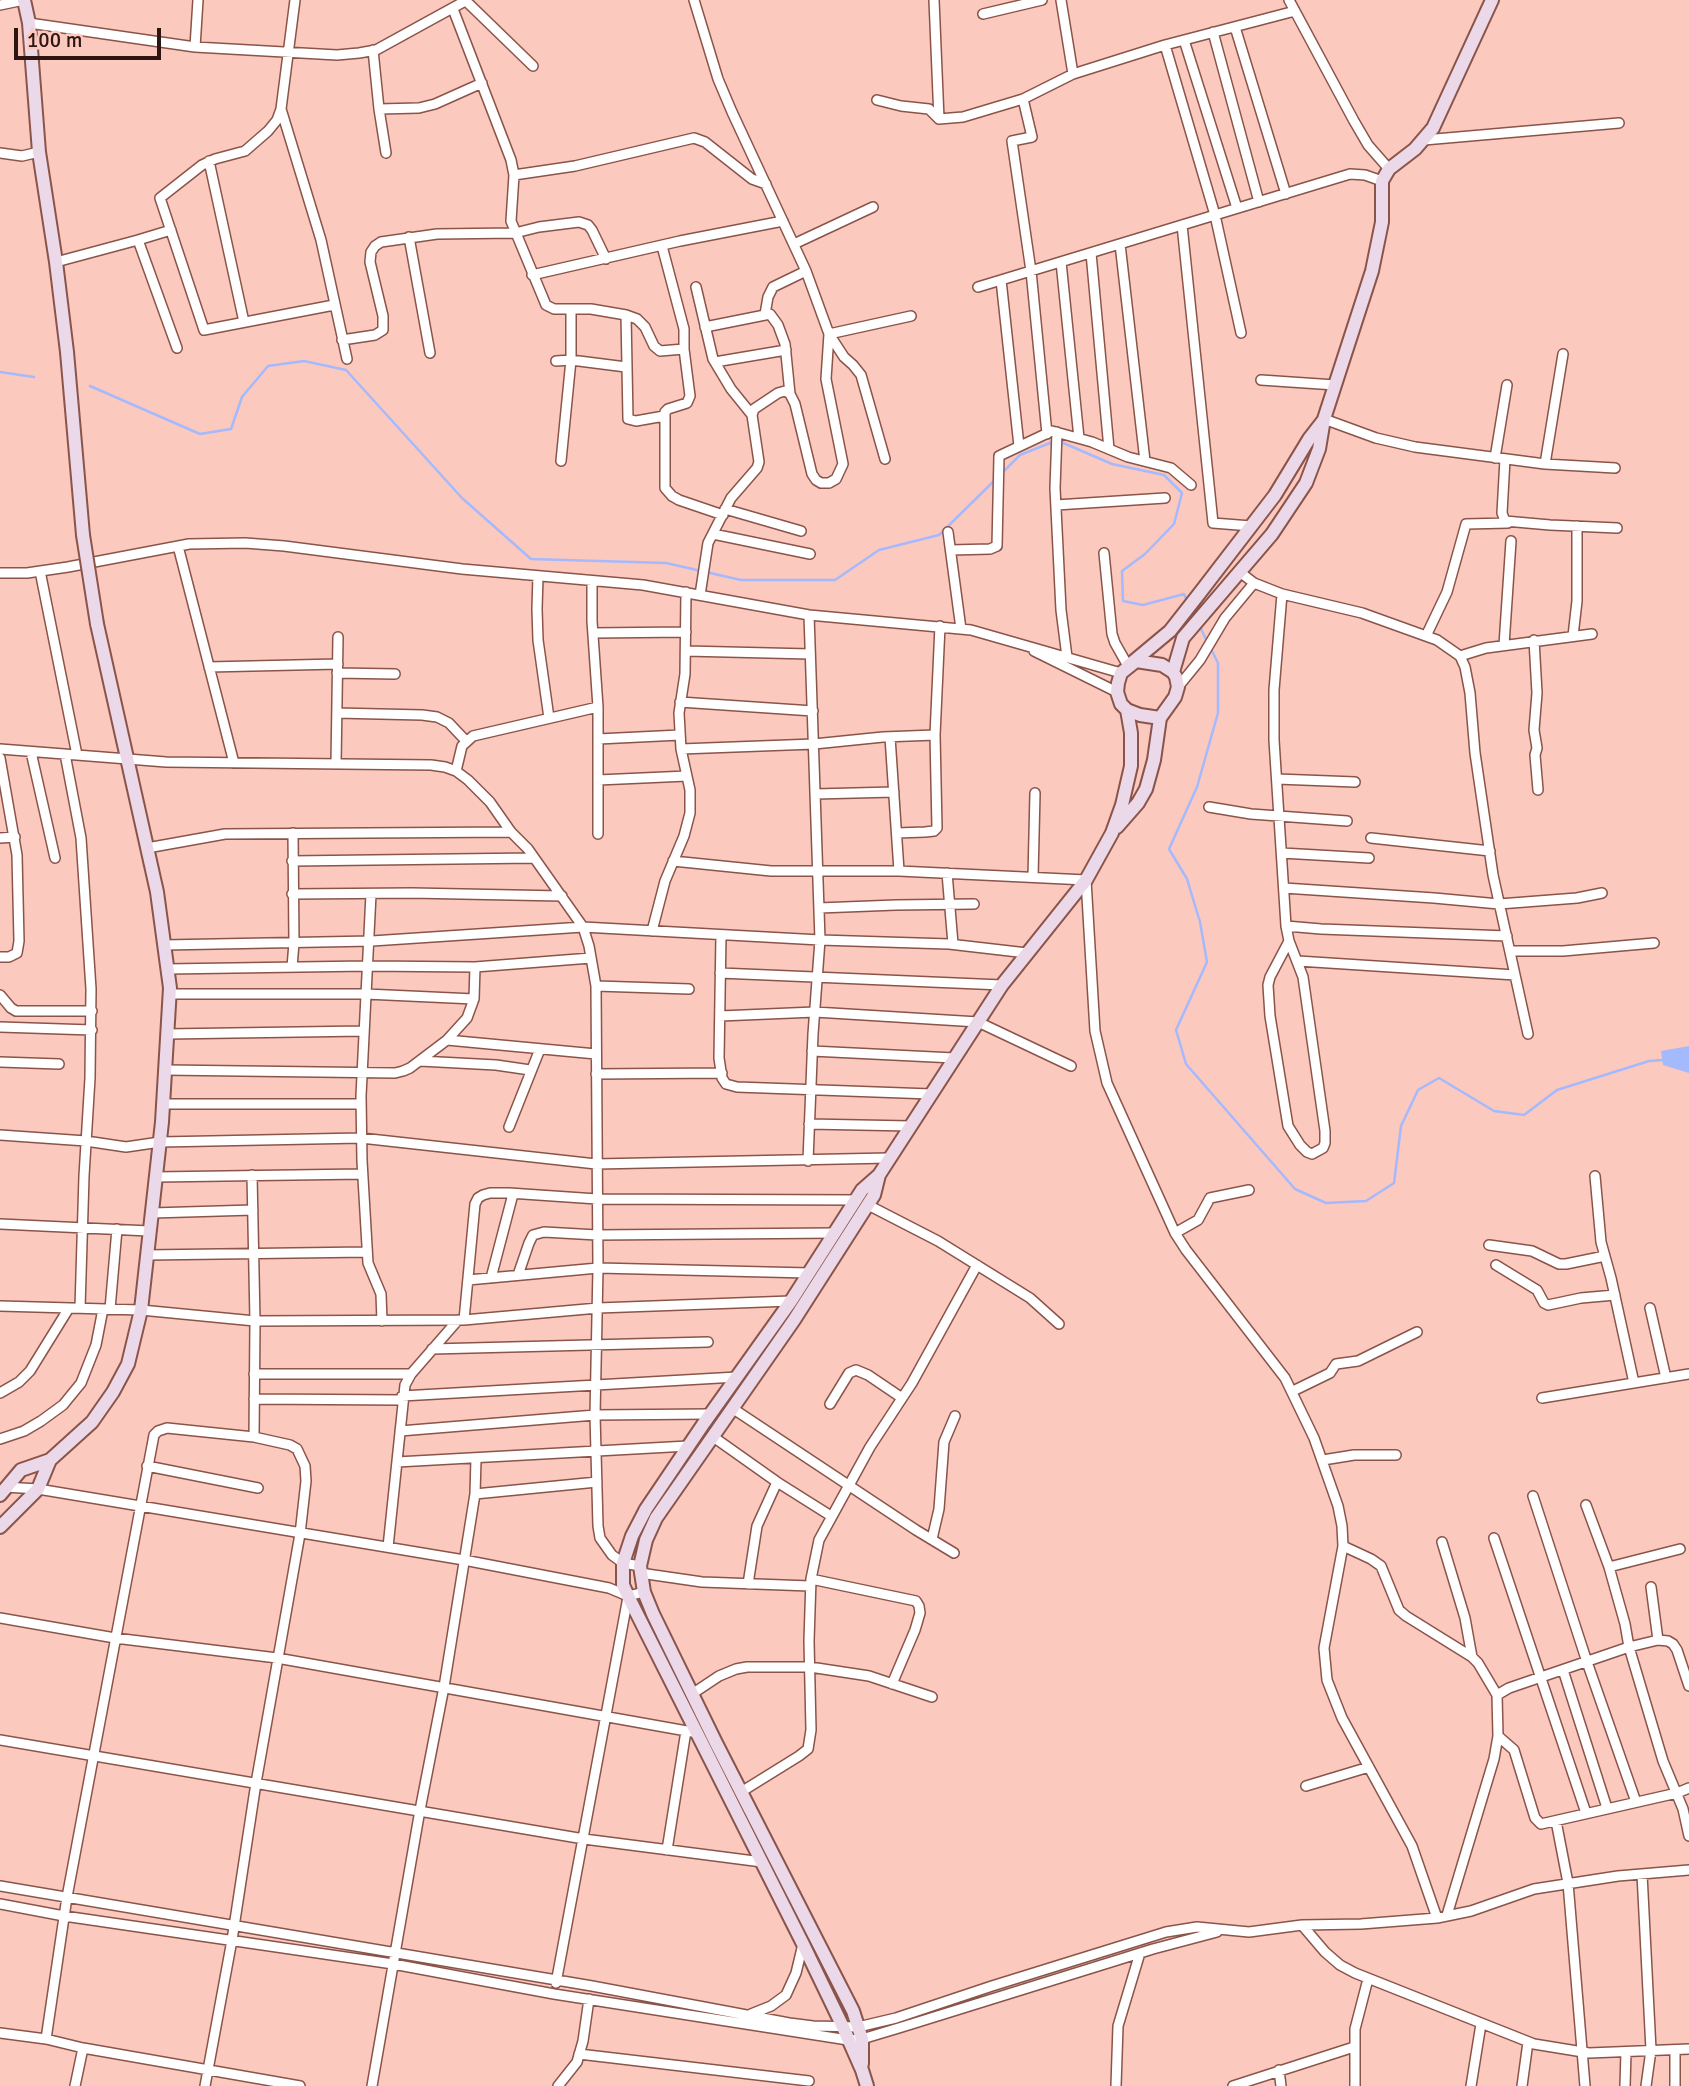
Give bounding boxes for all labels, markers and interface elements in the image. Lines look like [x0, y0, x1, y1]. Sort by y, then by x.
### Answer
scale bar [18, 14, 164, 58]
text: 100 m [27, 27, 82, 53]

